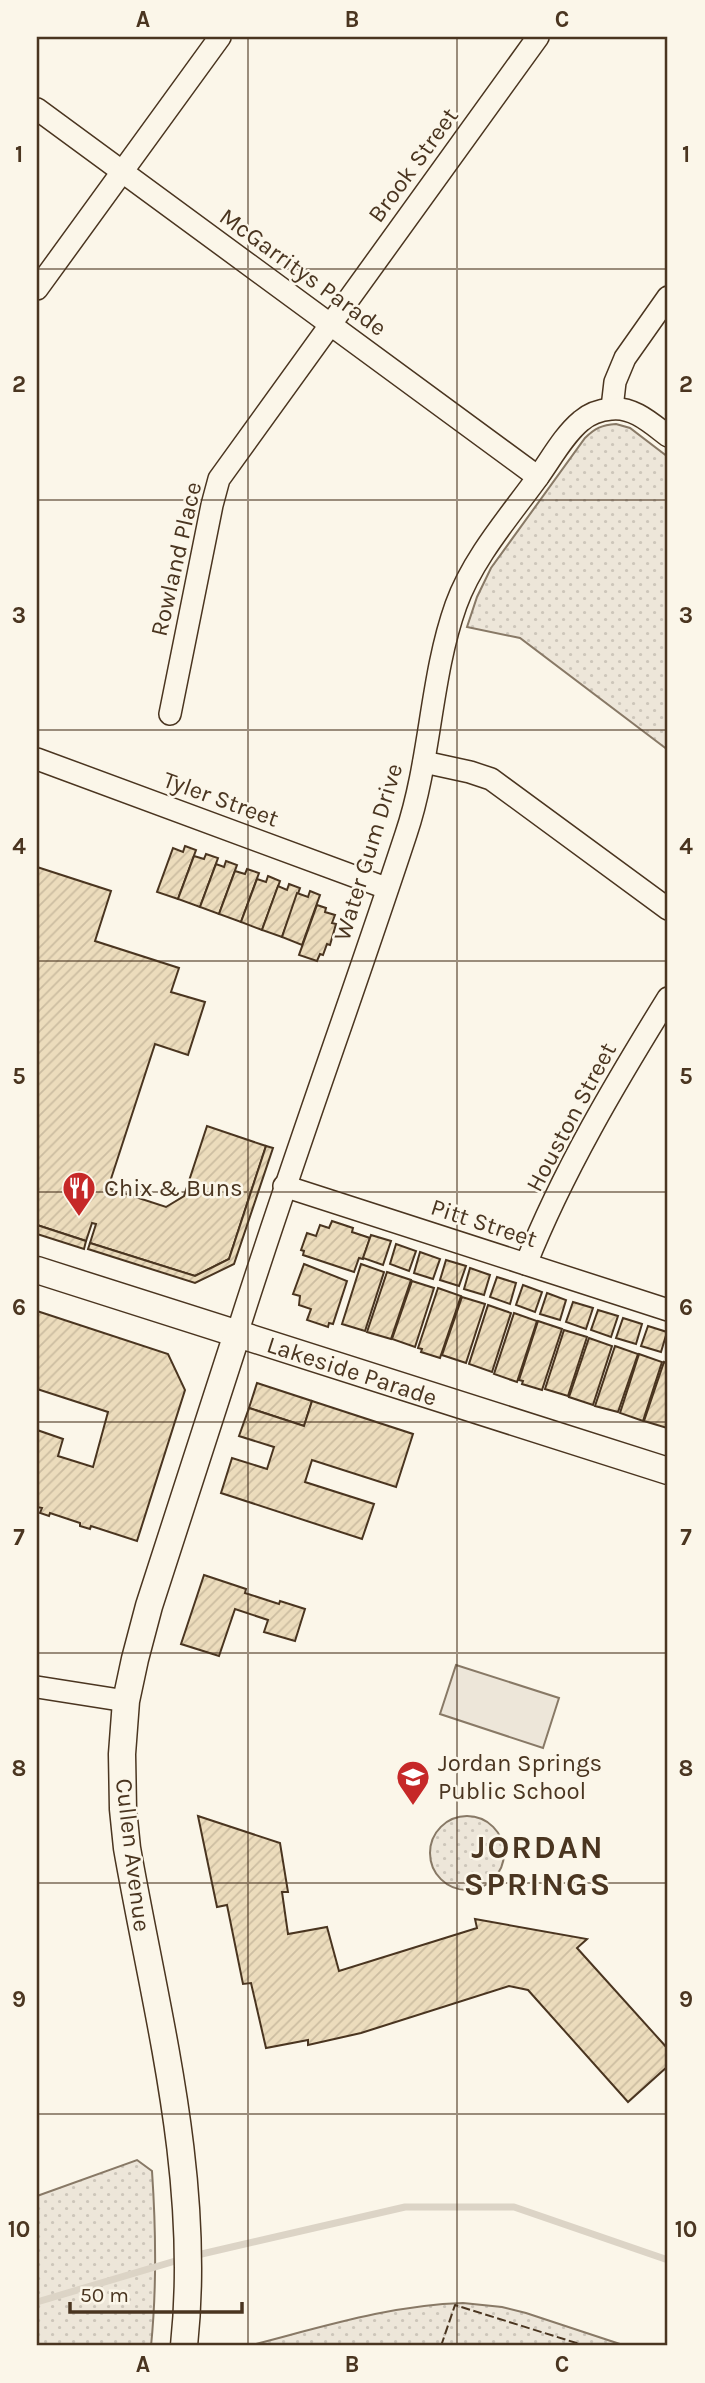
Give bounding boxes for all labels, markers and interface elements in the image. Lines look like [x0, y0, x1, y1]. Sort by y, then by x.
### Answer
text: A [136, 6, 150, 33]
text: B [345, 6, 359, 33]
text: C [555, 6, 569, 33]
street label: Brook Street [362, 102, 464, 228]
text: 1 [15, 141, 23, 168]
text: 1 [682, 141, 690, 168]
street label: McGarritys Parade [214, 202, 392, 342]
text: 2 [12, 371, 26, 398]
text: 2 [679, 371, 693, 398]
street label: Rowland Place [145, 479, 207, 639]
text: 3 [12, 602, 26, 629]
text: 3 [679, 602, 693, 629]
street label: Water Gum Drive [328, 760, 408, 944]
street label: Tyler Street [160, 765, 282, 833]
text: 4 [12, 833, 26, 860]
text: 4 [679, 833, 693, 860]
street label: Houston Street [520, 1038, 622, 1196]
text: 5 [12, 1063, 26, 1090]
text: 5 [679, 1063, 693, 1090]
restaurant icon: Chix & Buns [60, 1169, 98, 1218]
place label: Chix & Buns [104, 1174, 243, 1202]
street label: Pitt Street [427, 1193, 541, 1253]
text: 6 [12, 1294, 26, 1321]
text: 6 [679, 1294, 693, 1321]
street label: Lakeside Parade [263, 1330, 441, 1412]
text: 7 [13, 1524, 25, 1551]
text: 7 [680, 1524, 692, 1551]
place label: Jordan Springs Public School [438, 1749, 602, 1805]
text: 8 [12, 1755, 26, 1782]
text: 8 [679, 1755, 693, 1782]
school or university icon: Jordan Springs Public School [394, 1758, 432, 1807]
street label: Cullen Avenue [110, 1777, 156, 1933]
district label: JORDAN SPRINGS [464, 1829, 612, 1903]
text: 9 [12, 1986, 26, 2013]
text: 9 [679, 1986, 693, 2013]
text: 10 [8, 2216, 30, 2243]
text: 10 [675, 2216, 697, 2243]
scale bar [70, 2271, 242, 2315]
text: 50 m [80, 2283, 129, 2307]
text: A [136, 2351, 150, 2378]
text: B [345, 2351, 359, 2378]
text: C [555, 2351, 569, 2378]

